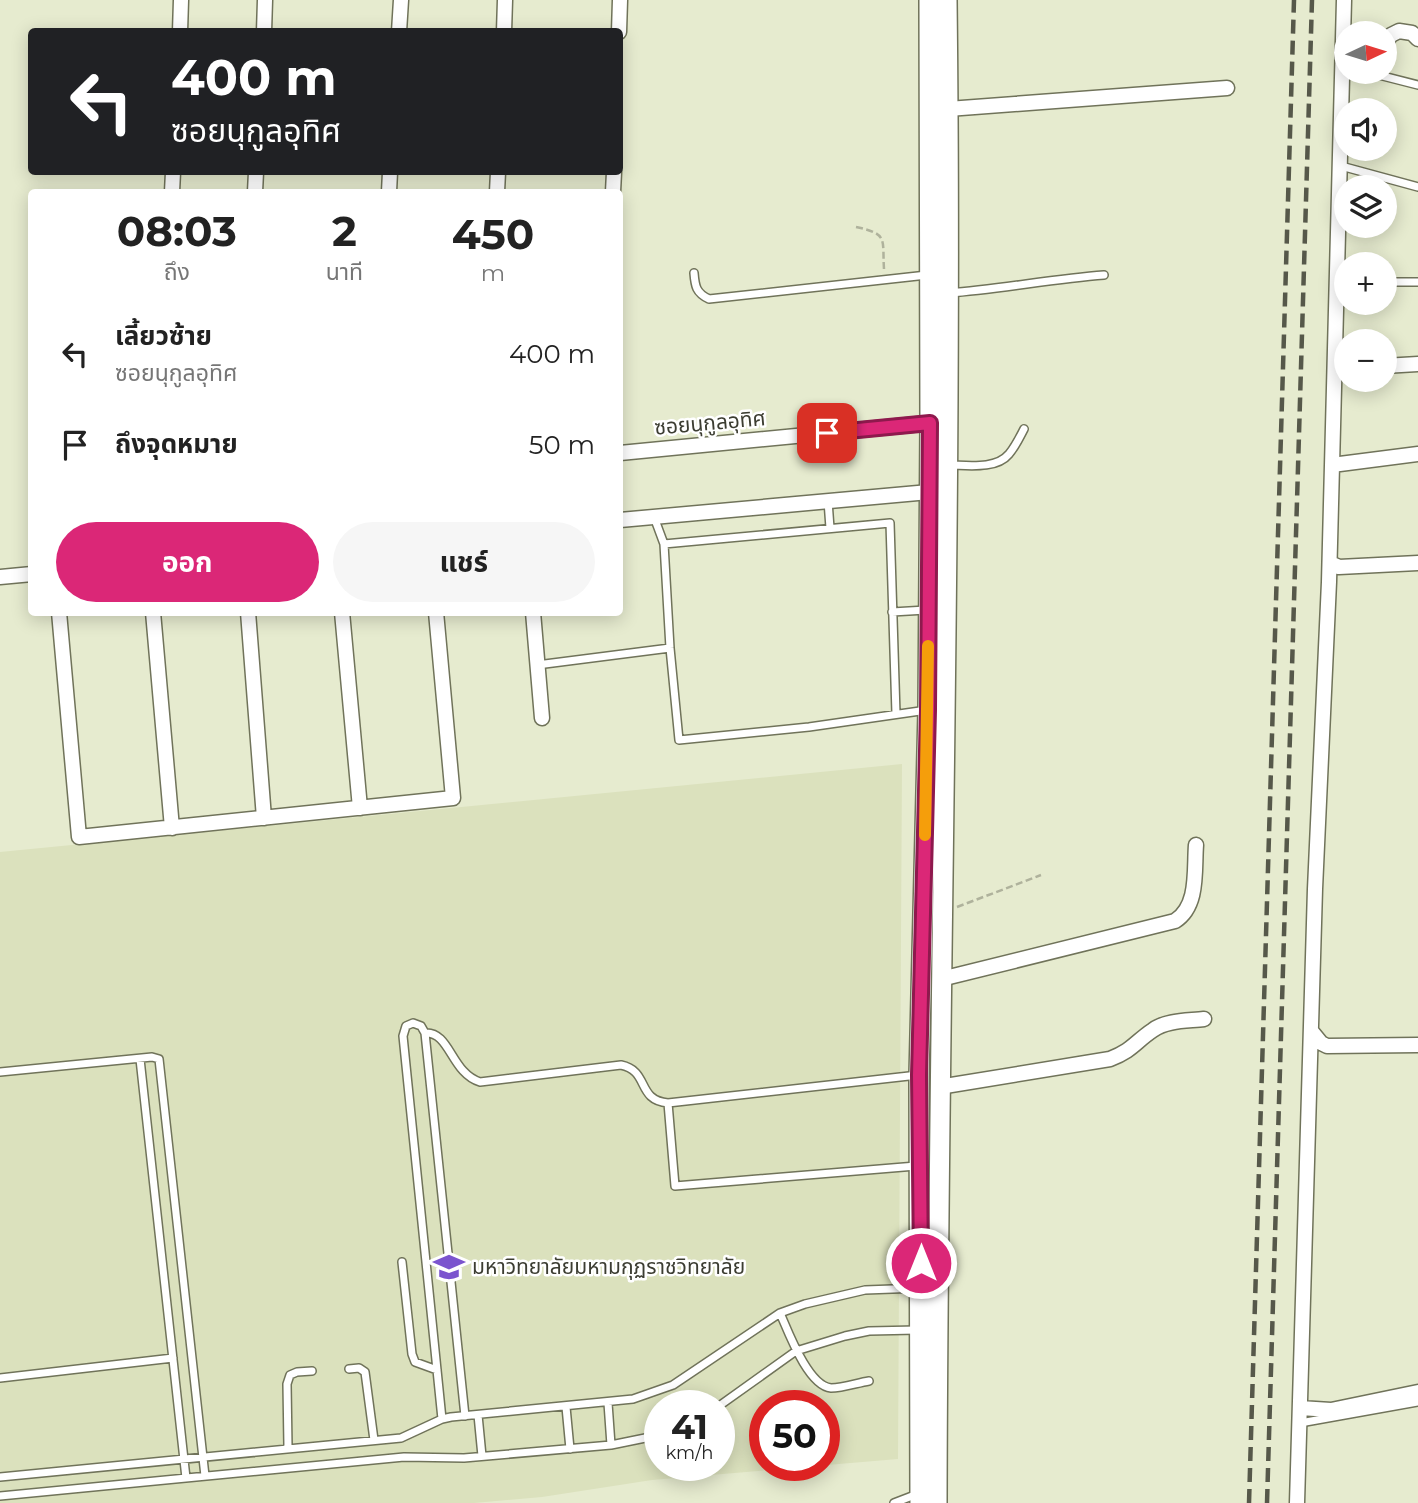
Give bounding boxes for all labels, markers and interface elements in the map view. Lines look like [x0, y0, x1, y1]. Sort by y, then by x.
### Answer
north arrow [1334, 21, 1396, 84]
map controls [1334, 21, 1397, 392]
text: 400 m [171, 48, 337, 107]
icon: left [56, 56, 147, 147]
button: sound [1334, 98, 1397, 161]
text: ซอยนุกูลอุทิศ [171, 111, 341, 150]
button: layers [1334, 175, 1397, 238]
text: 08:03 [117, 205, 237, 257]
text: 2 [332, 205, 357, 257]
text: 450 [452, 208, 534, 260]
button: + [1334, 252, 1397, 315]
text: ถึง [164, 258, 190, 286]
text: นาที [326, 258, 363, 286]
text: m [481, 259, 505, 287]
text: เลี้ยวซ้าย [115, 320, 212, 352]
button: − [1334, 329, 1397, 392]
icon: left [56, 335, 94, 373]
text: 400 m [509, 338, 595, 370]
text: ซอยนุกูลอุทิศ [115, 359, 237, 387]
pin [797, 403, 857, 463]
street label: ซอยนุกูลอุทิศ [653, 405, 767, 441]
icon: arrive [808, 414, 846, 452]
icon: arrive [56, 426, 94, 464]
text: ถึงจุดหมาย [115, 428, 238, 460]
text: 50 m [529, 429, 595, 461]
button: ออก [56, 522, 319, 602]
button: แชร์ [333, 522, 595, 602]
position arrow [884, 1226, 958, 1300]
school or university icon: มหาวิทยาลัยมหามกุฏราชวิทยาลัย [432, 1250, 466, 1284]
place label: มหาวิทยาลัยมหามกุฏราชวิทยาลัย [472, 1254, 745, 1280]
speed limit sign: 50 [749, 1390, 840, 1481]
text: 41 [671, 1405, 708, 1448]
text: km/h [665, 1442, 714, 1464]

